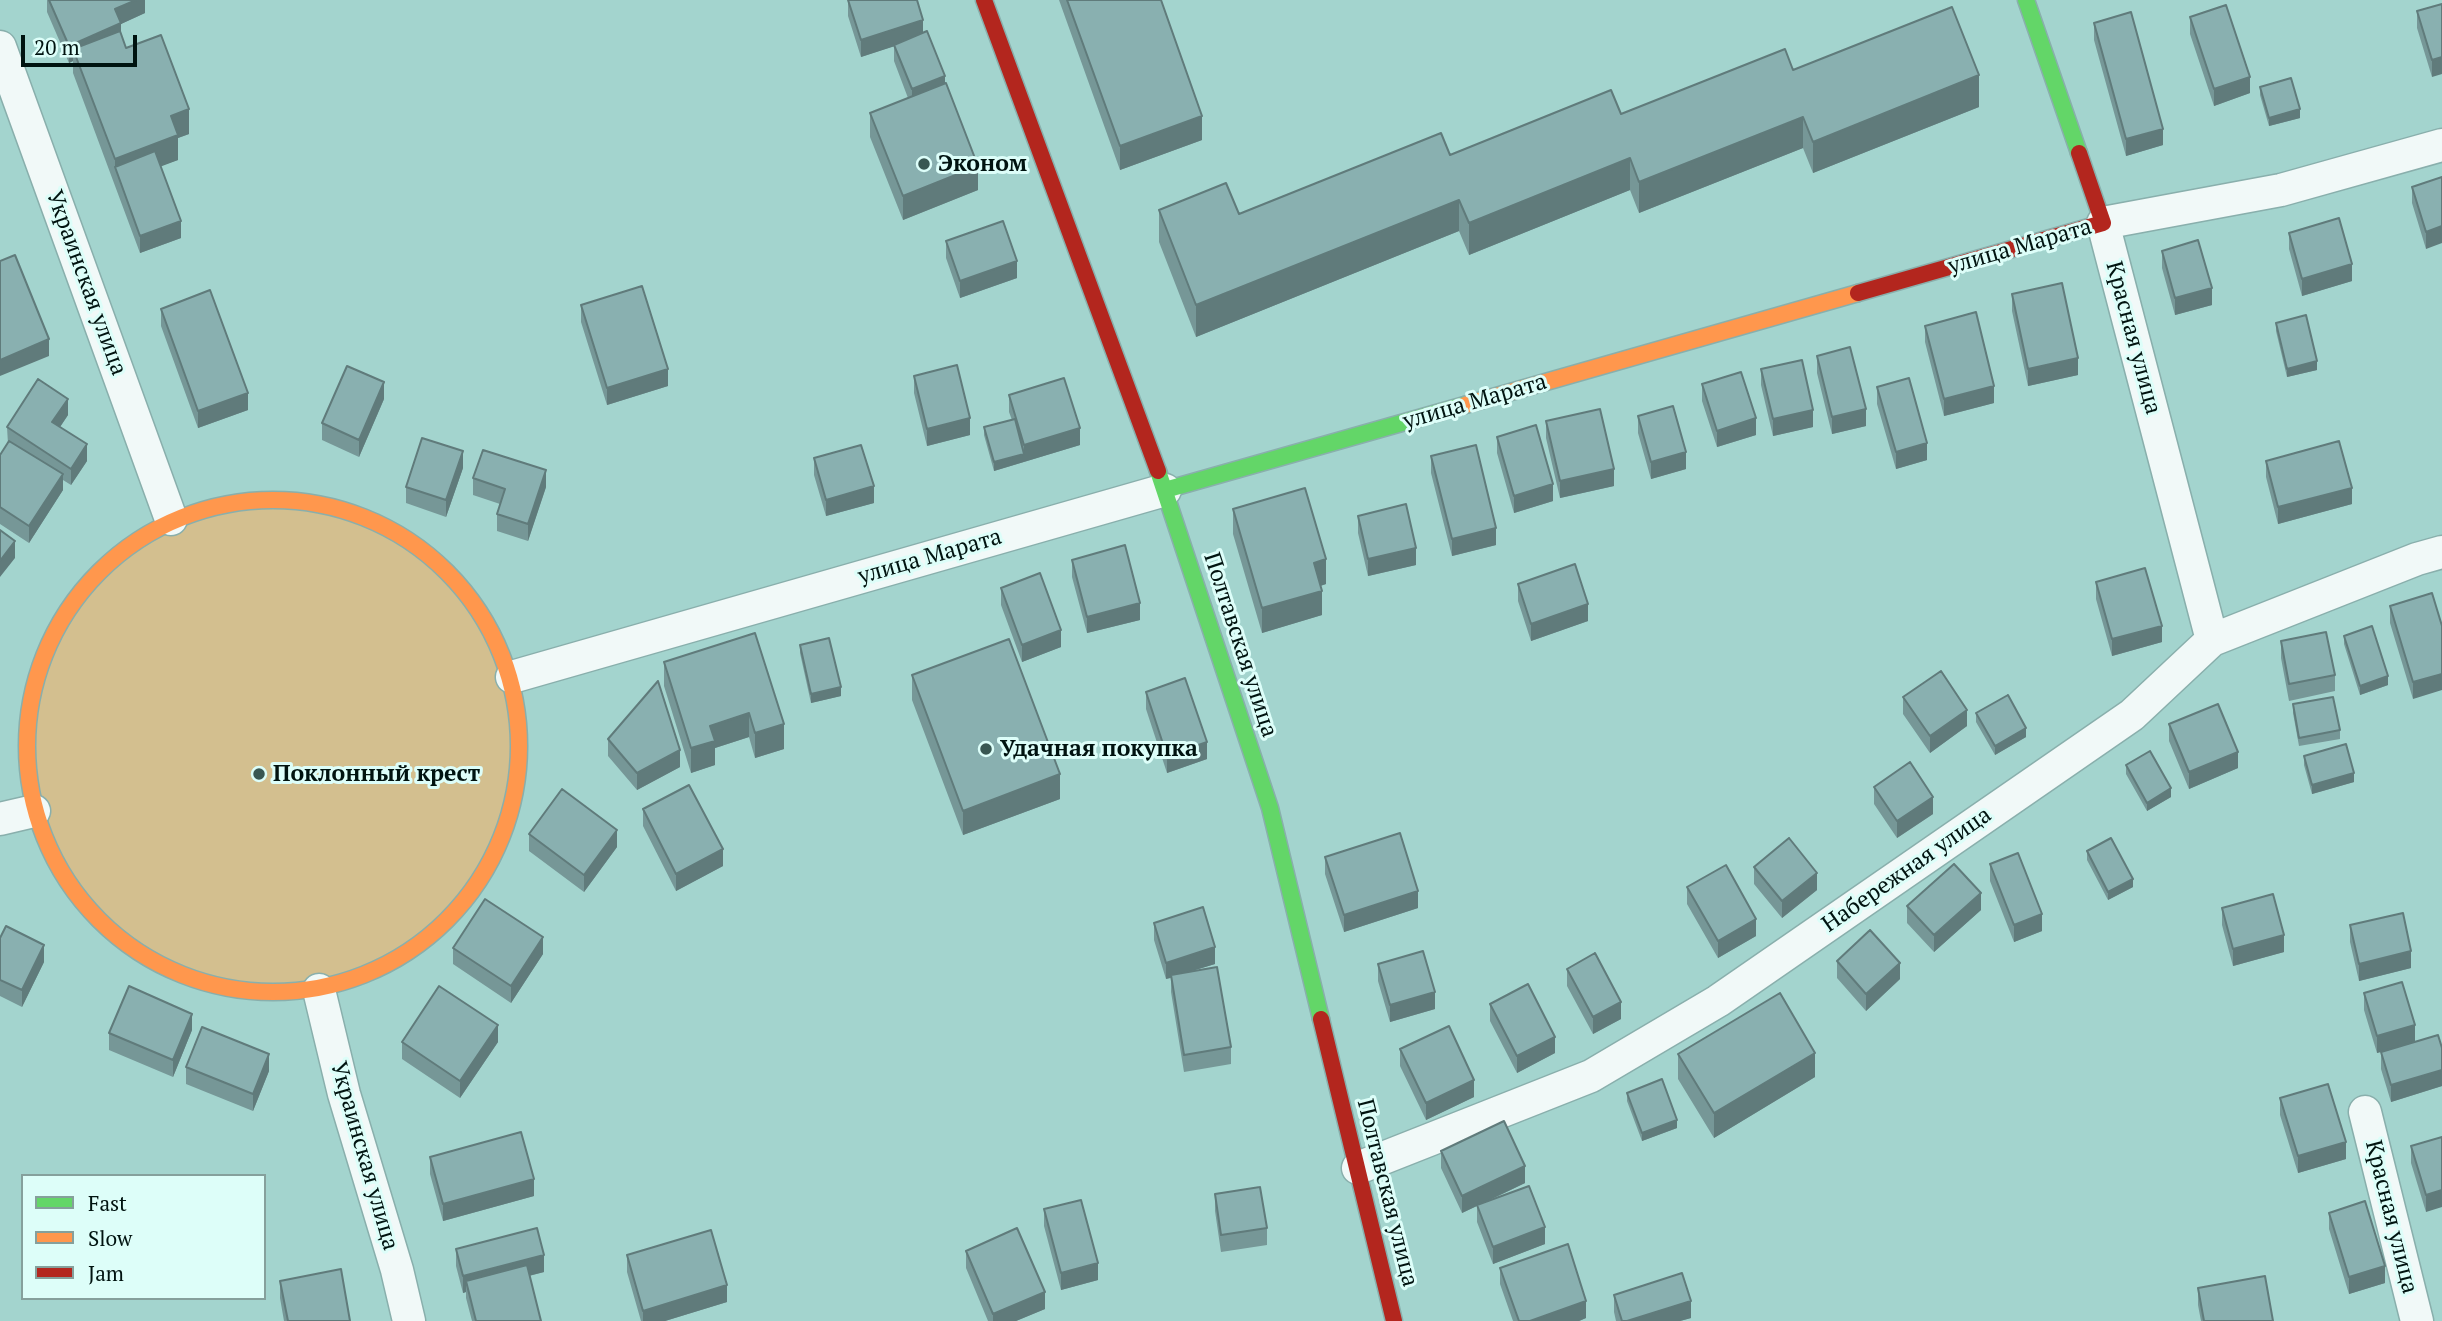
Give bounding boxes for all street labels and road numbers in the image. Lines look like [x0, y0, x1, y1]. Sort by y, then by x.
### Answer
street label: Украинская улица [40, 187, 132, 379]
street label: улица Марата [1945, 213, 2095, 281]
street label: Красная улица [2099, 259, 2167, 417]
street label: улица Марата [1400, 368, 1550, 436]
street label: улица Марата [855, 523, 1005, 591]
street label: Полтавская улица [1197, 549, 1283, 741]
street label: Набережная улица [1817, 801, 1997, 939]
street label: Украинская улица [324, 1059, 404, 1253]
street label: Полтавская улица [1350, 1096, 1424, 1290]
street label: Красная улица [2359, 1137, 2423, 1297]

